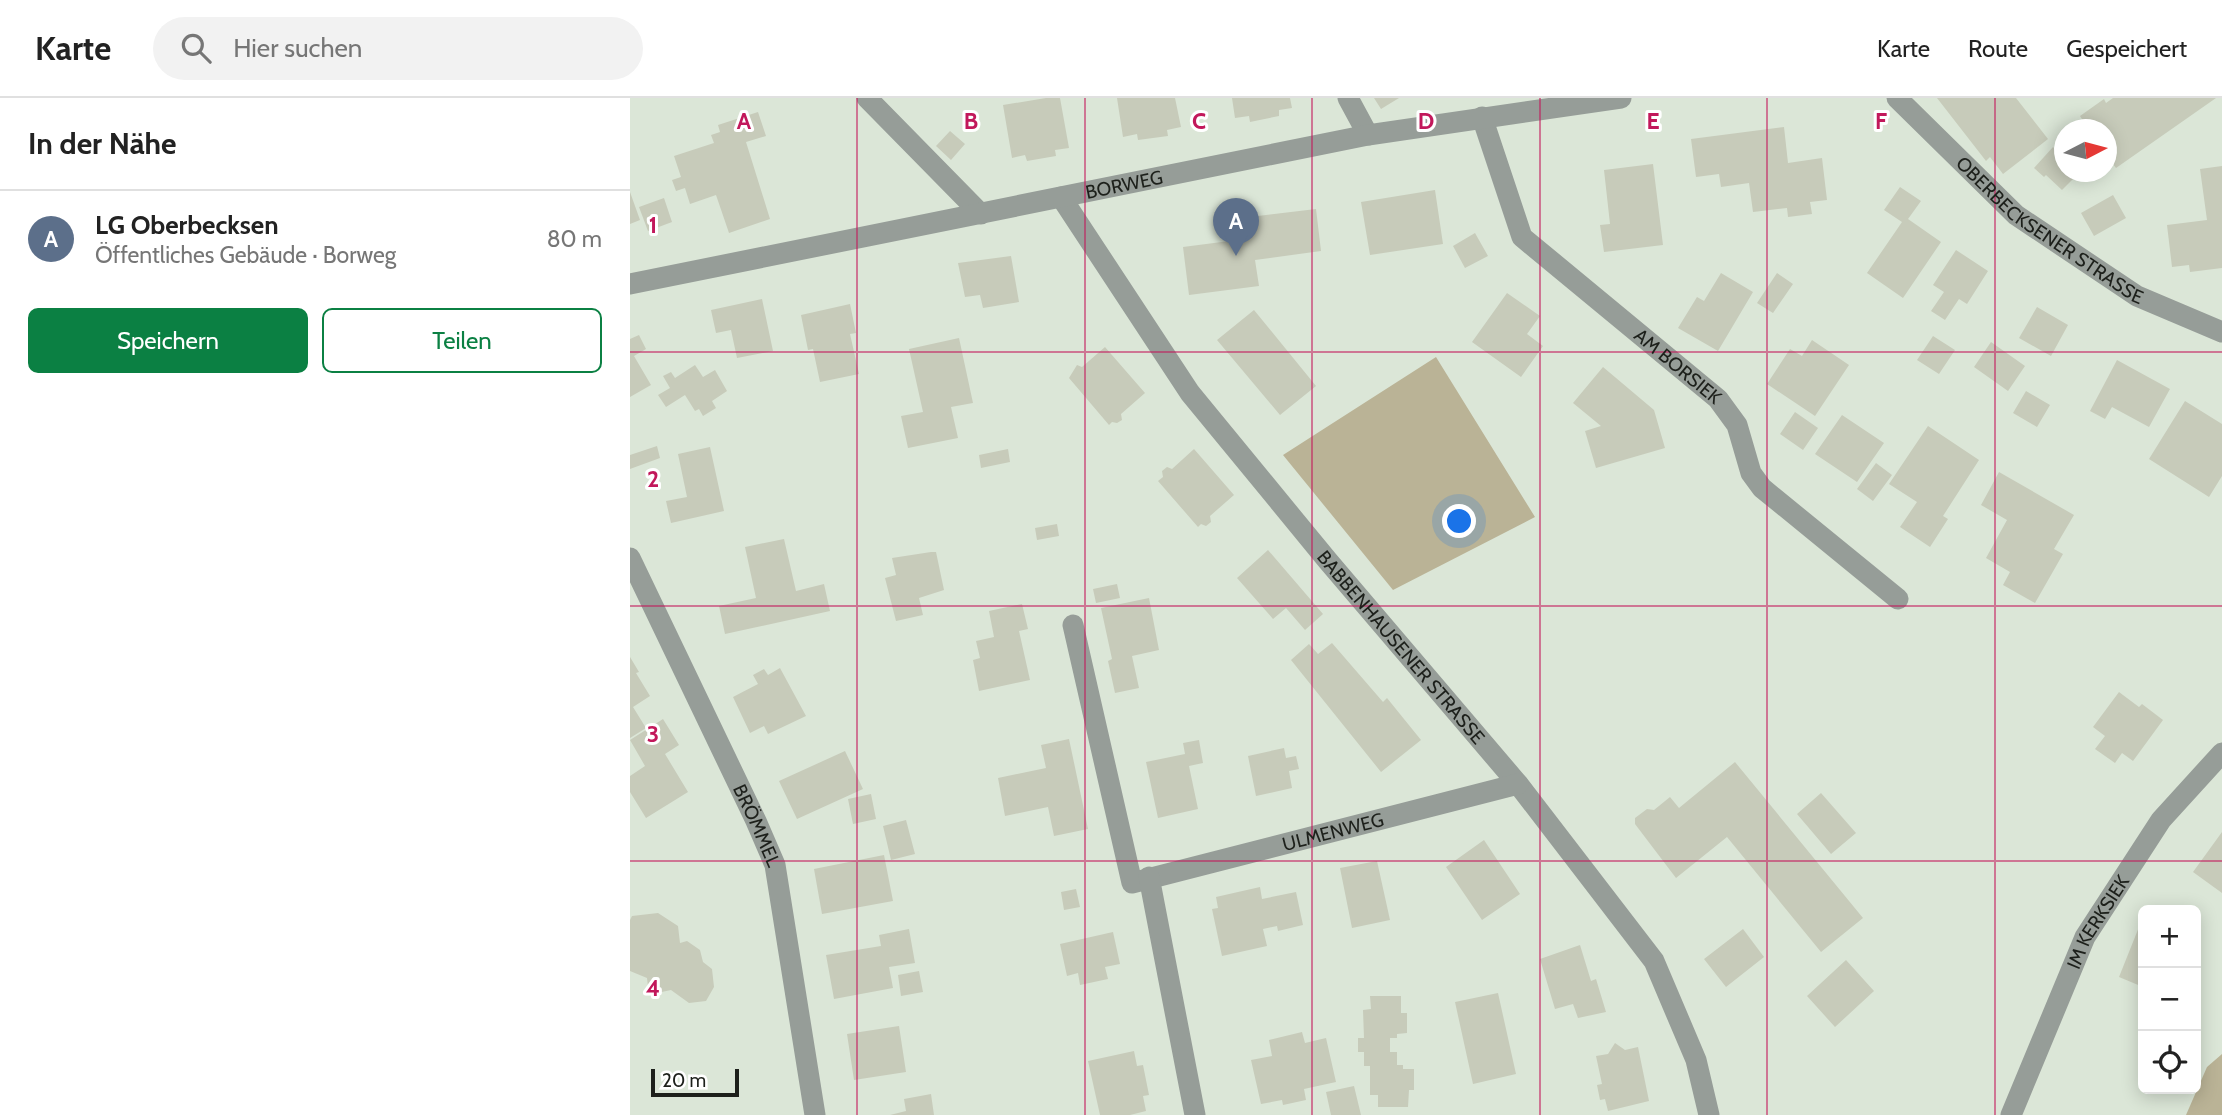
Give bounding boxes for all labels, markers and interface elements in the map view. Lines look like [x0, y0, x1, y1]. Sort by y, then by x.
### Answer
search box [153, 17, 643, 80]
text: Karte [35, 28, 111, 68]
icon: search [177, 29, 215, 67]
text: Hier suchen [233, 32, 362, 64]
text: Karte [1877, 34, 1930, 63]
text: Route [1968, 34, 2028, 63]
text: Gespeichert [2066, 34, 2187, 63]
text: A [737, 107, 752, 135]
text: B [964, 107, 978, 135]
text: C [1192, 107, 1206, 135]
text: D [1418, 107, 1434, 135]
text: E [1646, 107, 1660, 135]
text: F [1875, 107, 1887, 135]
north arrow [2054, 119, 2117, 182]
text: In der Nähe [28, 125, 177, 162]
street label: OBERBECKSENER STRASSE [1951, 152, 2147, 309]
street label: BORWEG [1083, 166, 1165, 204]
pin: A [1213, 198, 1259, 256]
text: LG Oberbecksen [95, 209, 279, 241]
text: 1 [649, 211, 657, 239]
text: A [44, 225, 58, 253]
text: 80 m [547, 225, 602, 253]
text: Öffentliches Gebäude · Borweg [95, 241, 396, 269]
button: Speichern [28, 308, 308, 373]
button: Teilen [322, 308, 602, 373]
street label: AM BORSIEK [1630, 324, 1726, 409]
text: 2 [647, 465, 659, 493]
your location [1442, 504, 1476, 538]
street label: BABBENHAUSENER STRASSE [1312, 546, 1490, 749]
text: 3 [647, 720, 659, 748]
street label: BRÖMMEL [728, 780, 786, 871]
street label: ULMENWEG [1280, 808, 1386, 856]
street label: IM KERKSIEK [2062, 871, 2134, 972]
map controls [2138, 905, 2201, 1094]
button: + [2138, 905, 2201, 968]
button: − [2138, 968, 2201, 1031]
text: 4 [646, 974, 660, 1002]
button: locate [2138, 1031, 2201, 1094]
scale bar [651, 1066, 738, 1098]
text: 20 m [662, 1069, 706, 1092]

